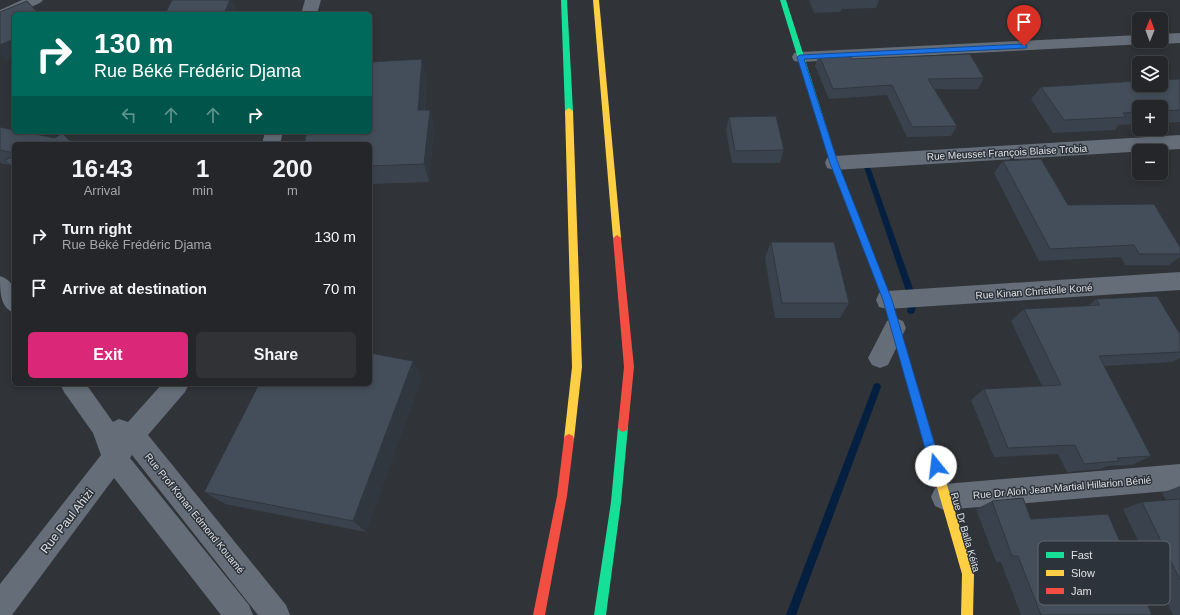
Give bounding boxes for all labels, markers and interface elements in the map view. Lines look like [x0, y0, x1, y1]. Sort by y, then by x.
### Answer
pin [1007, 5, 1041, 46]
icon: arrive [1013, 11, 1035, 33]
north arrow [1132, 12, 1168, 48]
map controls [1132, 12, 1168, 180]
icon: right [28, 28, 80, 80]
text: 130 m [94, 28, 173, 59]
button: layers [1132, 56, 1168, 92]
text: Rue Béké Frédéric Djama [94, 61, 301, 81]
button: + [1132, 100, 1168, 136]
icon: left [118, 104, 140, 126]
icon: ahead [160, 104, 182, 126]
icon: ahead [202, 104, 224, 126]
icon: right [244, 104, 266, 126]
street label: Rue Meusset François Blaise Trobia [927, 143, 1088, 162]
button: − [1132, 144, 1168, 180]
text: 16:43 [71, 155, 133, 182]
text: 1 [196, 155, 209, 182]
text: 200 [273, 155, 313, 182]
text: Arrival [84, 183, 121, 198]
text: min [192, 183, 213, 198]
text: m [287, 183, 298, 198]
text: Turn right [62, 220, 132, 237]
icon: right [28, 225, 50, 247]
text: 130 m [314, 228, 356, 245]
text: Rue Béké Frédéric Djama [62, 237, 212, 252]
icon: arrive [28, 277, 50, 299]
text: Arrive at destination [62, 280, 207, 297]
text: 70 m [323, 280, 356, 297]
street label: Rue Kinan Christelle Koné [975, 282, 1093, 301]
button: Exit [28, 332, 188, 378]
button: Share [196, 332, 356, 378]
position arrow [915, 445, 957, 487]
street label: Rue Prof Konan Edmond Kouamé [143, 451, 247, 576]
street label: Rue Dr Aloh Jean-Martial Hillarion Bénié [972, 474, 1152, 501]
street label: Rue Paul Ahizi [37, 486, 97, 556]
street label: Rue Dr Balla Kéita [949, 491, 982, 574]
legend [1038, 541, 1170, 605]
text: Fast [1071, 549, 1092, 561]
text: Slow [1071, 567, 1095, 579]
text: Jam [1071, 585, 1092, 597]

